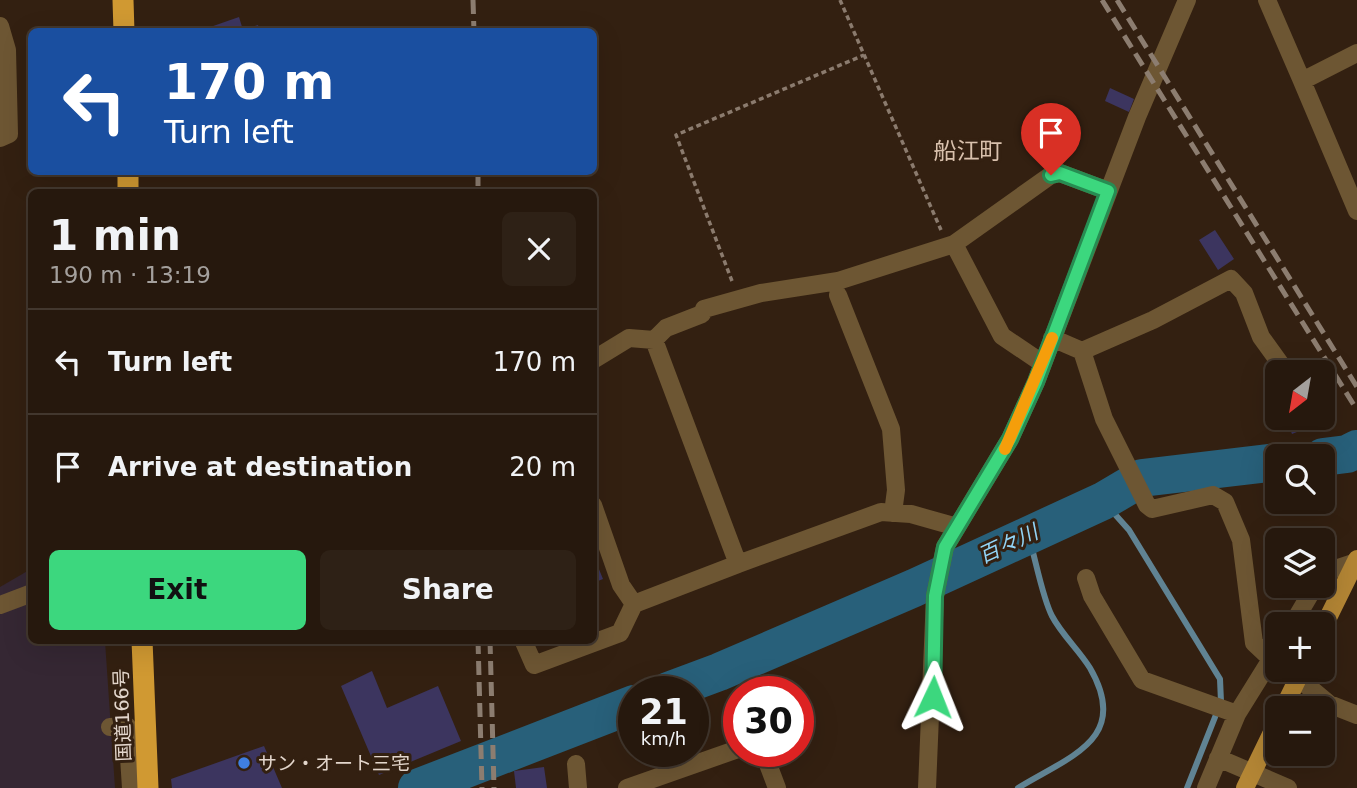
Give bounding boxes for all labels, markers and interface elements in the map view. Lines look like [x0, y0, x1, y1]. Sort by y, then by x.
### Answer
text: 170 m [164, 54, 334, 111]
icon: left [49, 56, 140, 147]
pin [1021, 103, 1081, 175]
text: Turn left [164, 113, 294, 151]
icon: arrive [1032, 114, 1070, 152]
district label: 船江町 [934, 138, 1003, 164]
text: 1 min [49, 211, 181, 260]
button: close [502, 212, 576, 286]
text: 190 m · 13:19 [49, 262, 211, 288]
icon: left [49, 343, 87, 381]
text: Turn left [108, 347, 232, 377]
text: 170 m [493, 347, 576, 377]
north arrow [1265, 360, 1335, 430]
map controls [1265, 360, 1335, 766]
button: search [1265, 444, 1335, 514]
icon: arrive [49, 448, 87, 486]
text: Arrive at destination [108, 452, 412, 482]
text: 20 m [509, 452, 576, 482]
water label: 百々川 [974, 519, 1043, 568]
button: layers [1265, 528, 1335, 598]
button: Exit [49, 550, 306, 630]
button: Share [320, 550, 576, 630]
button: + [1265, 612, 1335, 682]
position arrow [896, 660, 970, 734]
street label: 国道166号 [109, 668, 135, 762]
speed limit sign: 30 [723, 676, 814, 767]
text: 21 [639, 692, 688, 732]
button: − [1265, 696, 1335, 766]
text: km/h [641, 728, 686, 749]
place label: サン・オート三宅 [258, 752, 410, 774]
marker: サン・オート三宅 [236, 755, 252, 771]

